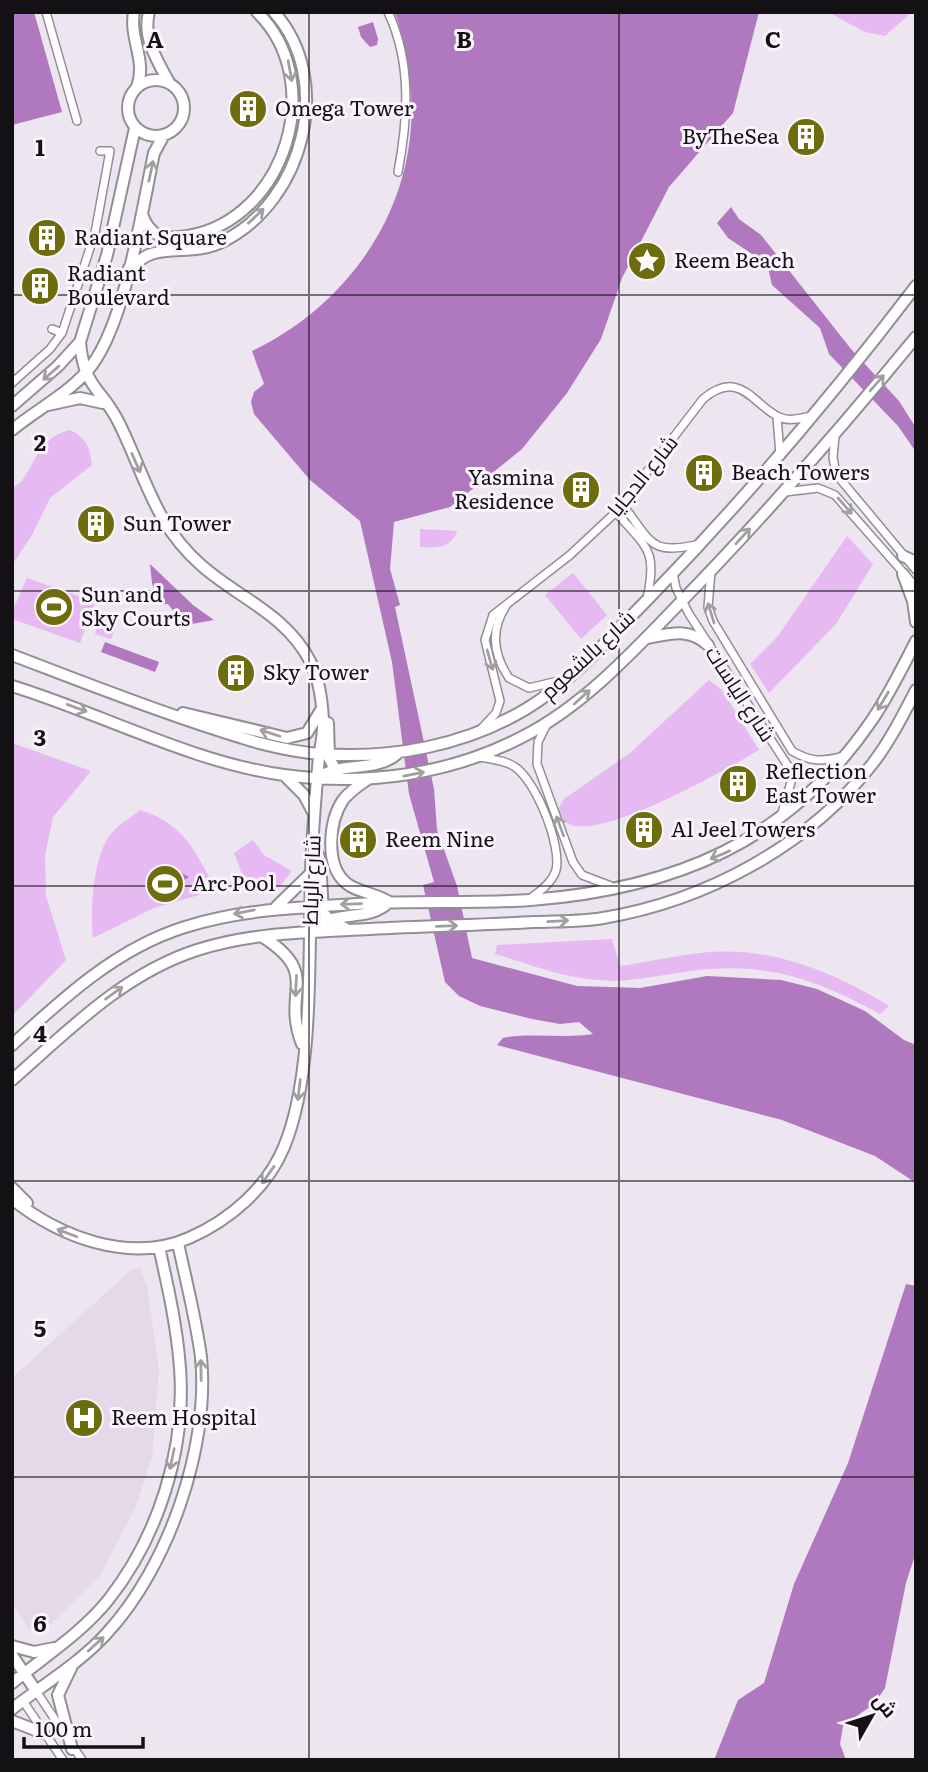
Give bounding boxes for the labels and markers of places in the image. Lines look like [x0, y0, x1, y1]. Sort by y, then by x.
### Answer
building icon: Omega Tower [227, 88, 269, 130]
place label: Omega Tower [275, 91, 414, 122]
building icon: ByTheSea [785, 116, 827, 158]
place label: ByTheSea [682, 119, 780, 150]
building icon: Radiant Square [26, 217, 68, 259]
place label: Radiant Square [74, 220, 227, 251]
place icon: Reem Beach [626, 240, 668, 282]
place label: Reem Beach [674, 243, 795, 274]
place label: Radiant Boulevard [67, 256, 170, 311]
building icon: Radiant Boulevard [19, 265, 61, 307]
building icon: Beach Towers [683, 452, 725, 494]
place label: Beach Towers [731, 455, 869, 486]
place label: Yasmina Residence [454, 460, 555, 515]
building icon: Yasmina Residence [560, 469, 602, 511]
building icon: Sun Tower [75, 503, 117, 545]
place label: Sun Tower [123, 506, 231, 537]
place label: Sun and Sky Courts [81, 577, 190, 632]
sports icon: Sun and Sky Courts [33, 586, 75, 628]
building icon: Sky Tower [215, 652, 257, 694]
place label: Sky Tower [263, 655, 369, 686]
place label: Reflection East Tower [765, 754, 876, 809]
building icon: Reflection East Tower [717, 763, 759, 805]
building icon: Al Jeel Towers [623, 809, 665, 851]
place label: Al Jeel Towers [671, 812, 815, 843]
building icon: Reem Nine [337, 819, 379, 861]
place label: Reem Nine [385, 822, 494, 853]
sports icon: Arc Pool [144, 863, 186, 905]
place label: Arc Pool [192, 866, 275, 897]
hospital icon: Reem Hospital [63, 1397, 105, 1439]
place label: Reem Hospital [111, 1400, 257, 1431]

